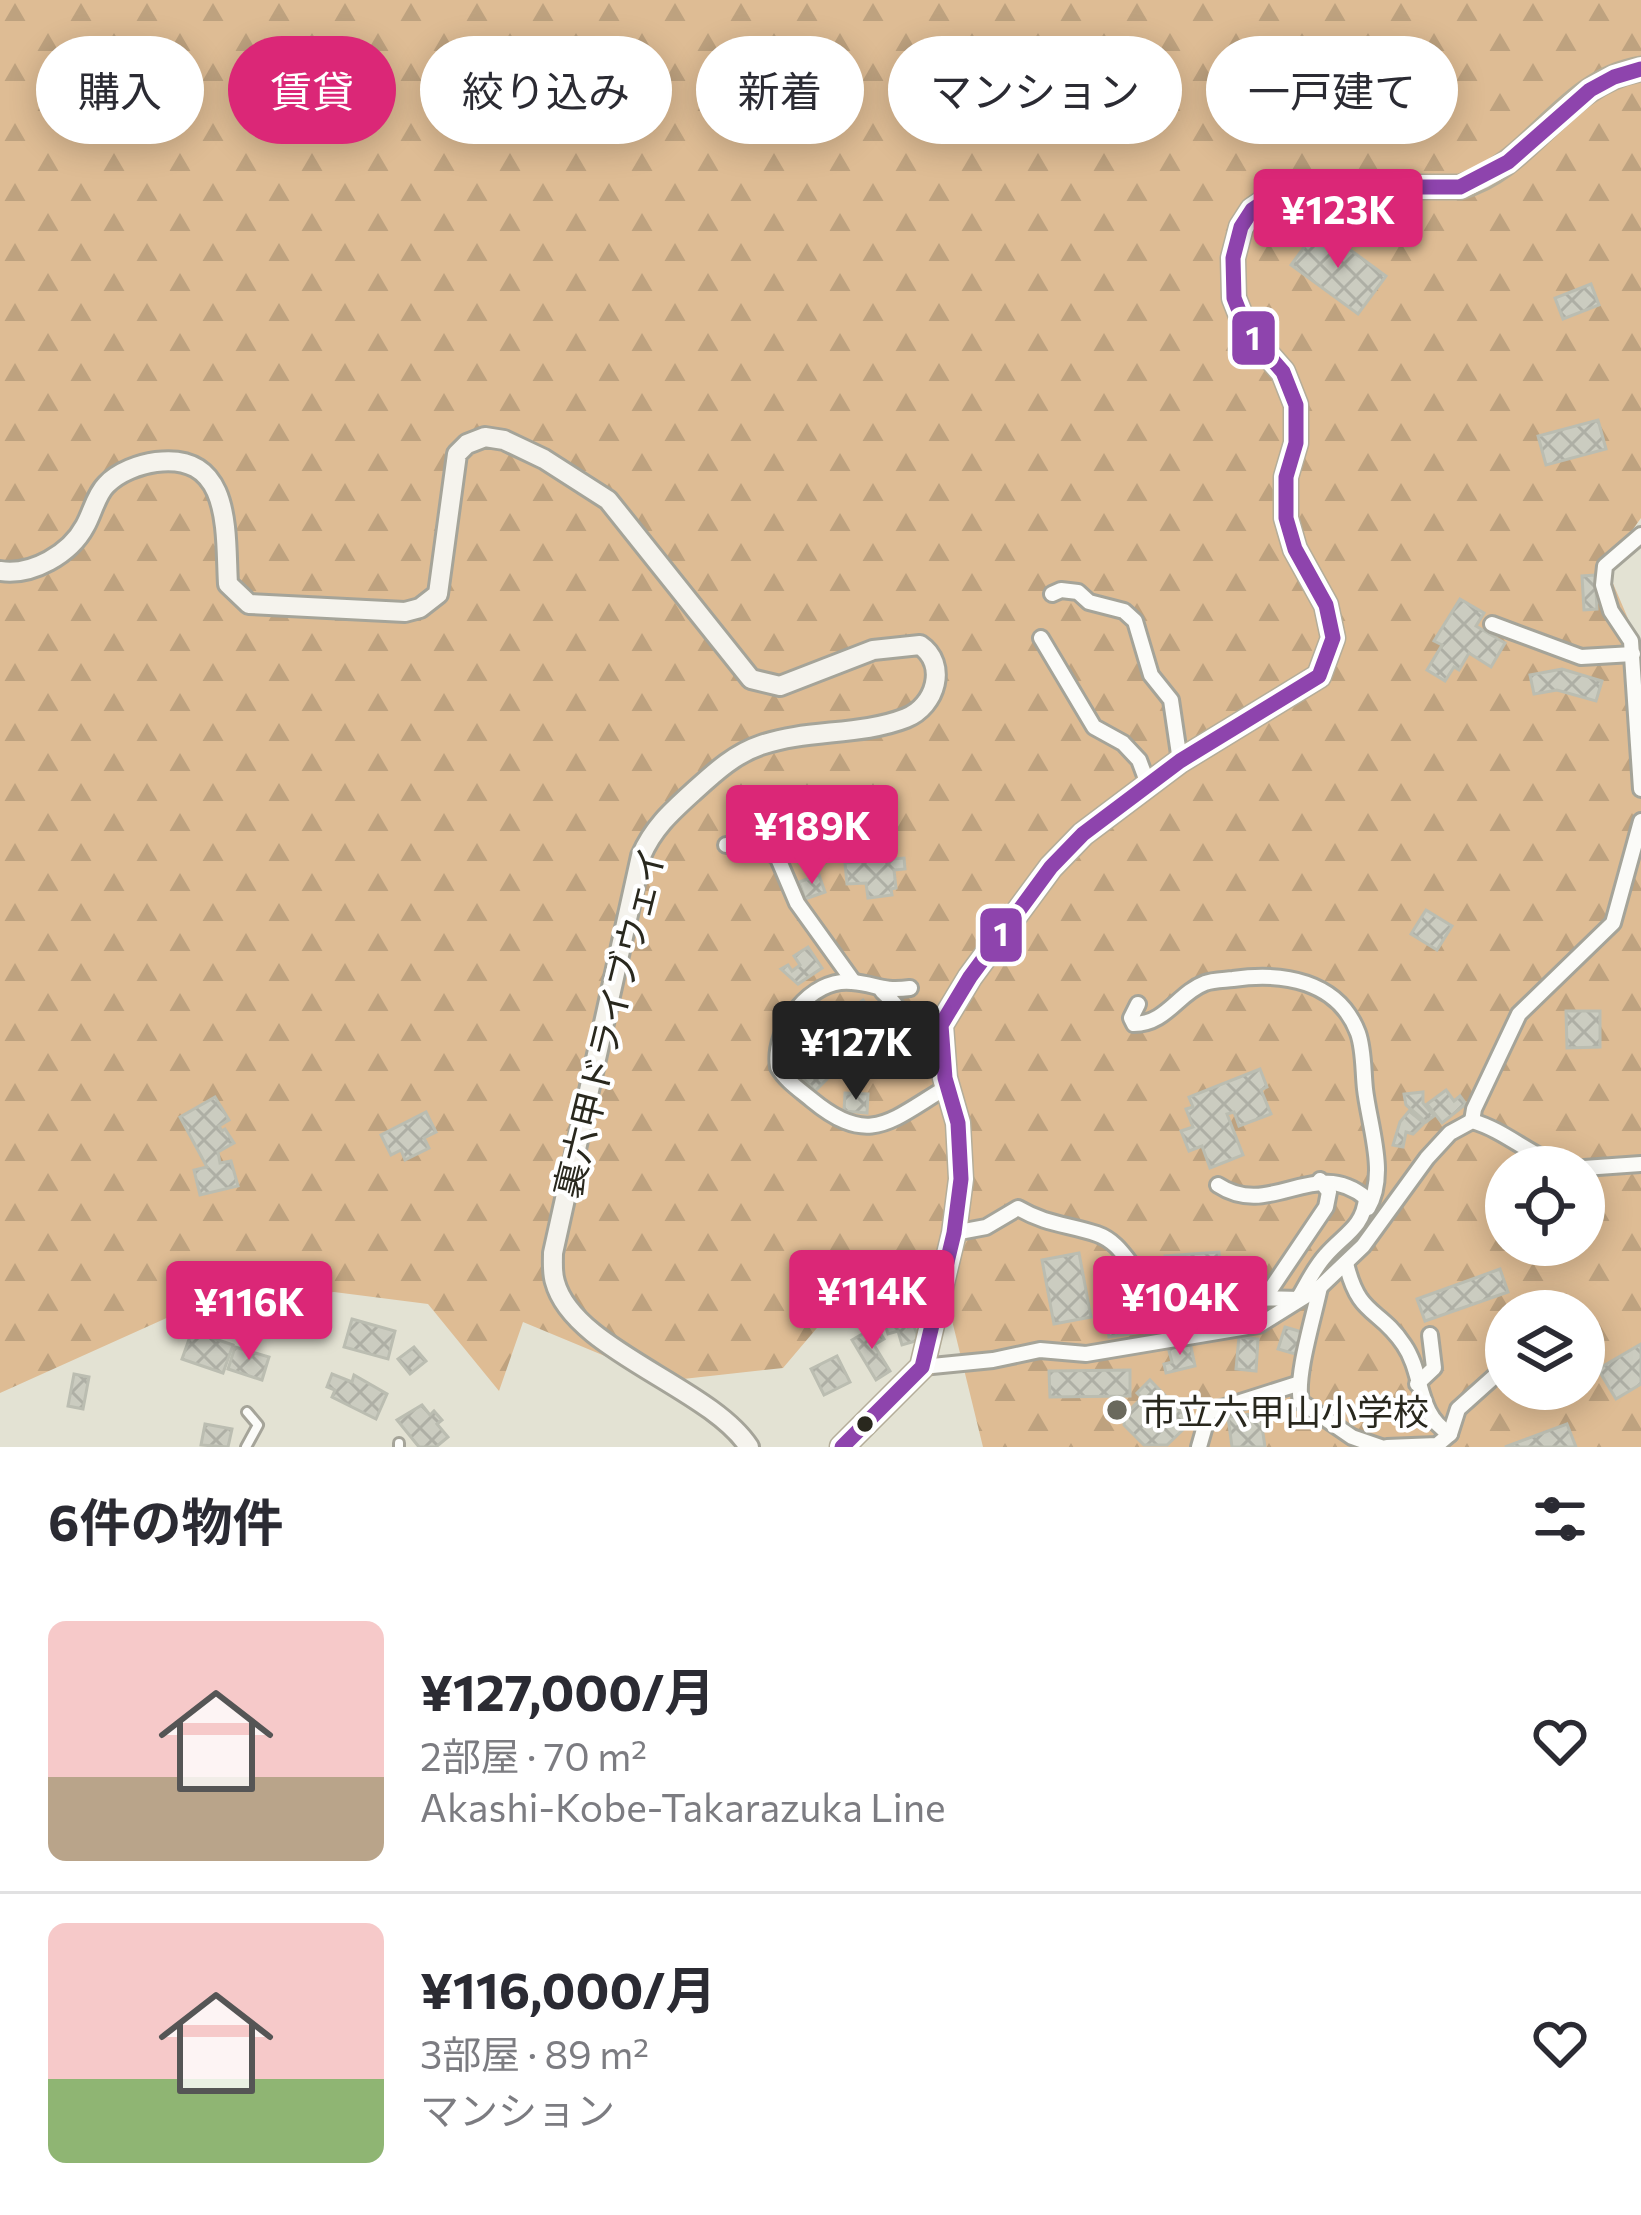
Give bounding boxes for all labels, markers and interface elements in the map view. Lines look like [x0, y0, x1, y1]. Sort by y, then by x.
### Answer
chip: 購入 [36, 36, 204, 144]
chip: 賃貸 [228, 36, 396, 144]
chip: 絞り込み [420, 36, 672, 144]
chip: 新着 [696, 36, 864, 144]
chip: マンション [888, 36, 1182, 144]
chip: 一戸建て [1206, 36, 1458, 144]
pin: ¥123K [1254, 169, 1422, 271]
text: ¥123K [1281, 184, 1395, 232]
line badge: 1 [1230, 309, 1277, 367]
text: 1 [1246, 316, 1260, 357]
pin: ¥189K [728, 785, 896, 887]
text: ¥189K [753, 800, 871, 848]
street label: 裏六甲ドライブウェイ [543, 842, 673, 1202]
line badge: 1 [978, 906, 1024, 964]
text: 1 [994, 912, 1008, 953]
pin: ¥127K [772, 1001, 940, 1103]
text: ¥127K [799, 1016, 913, 1064]
map controls [1485, 1146, 1605, 1410]
button: locate [1485, 1146, 1605, 1266]
pin: ¥114K [788, 1250, 956, 1352]
pin: ¥104K [1096, 1256, 1264, 1358]
pin: ¥116K [165, 1261, 333, 1363]
text: ¥114K [816, 1265, 928, 1313]
text: ¥104K [1120, 1271, 1240, 1319]
text: ¥116K [193, 1276, 305, 1324]
button: layers [1485, 1290, 1605, 1410]
place label: 市立六甲山小学校 [1141, 1388, 1429, 1432]
marker: 市立六甲山小学校 [1104, 1397, 1130, 1423]
unlabelled marker [854, 1413, 876, 1435]
icon: filters [1527, 1486, 1593, 1552]
text: 6件の物件 [48, 1489, 283, 1552]
text: ¥127,000/月 [420, 1659, 715, 1722]
icon: home [144, 1669, 288, 1813]
icon: heart [1527, 1708, 1593, 1774]
text: 2部屋 · 70 m² [420, 1731, 647, 1779]
text: Akashi-Kobe-Takarazuka Line [420, 1782, 946, 1830]
text: ¥116,000/月 [420, 1957, 716, 2020]
icon: home [144, 1971, 288, 2115]
icon: heart [1527, 2010, 1593, 2076]
text: 3部屋 · 89 m² [420, 2029, 649, 2077]
text: マンション [420, 2085, 615, 2133]

